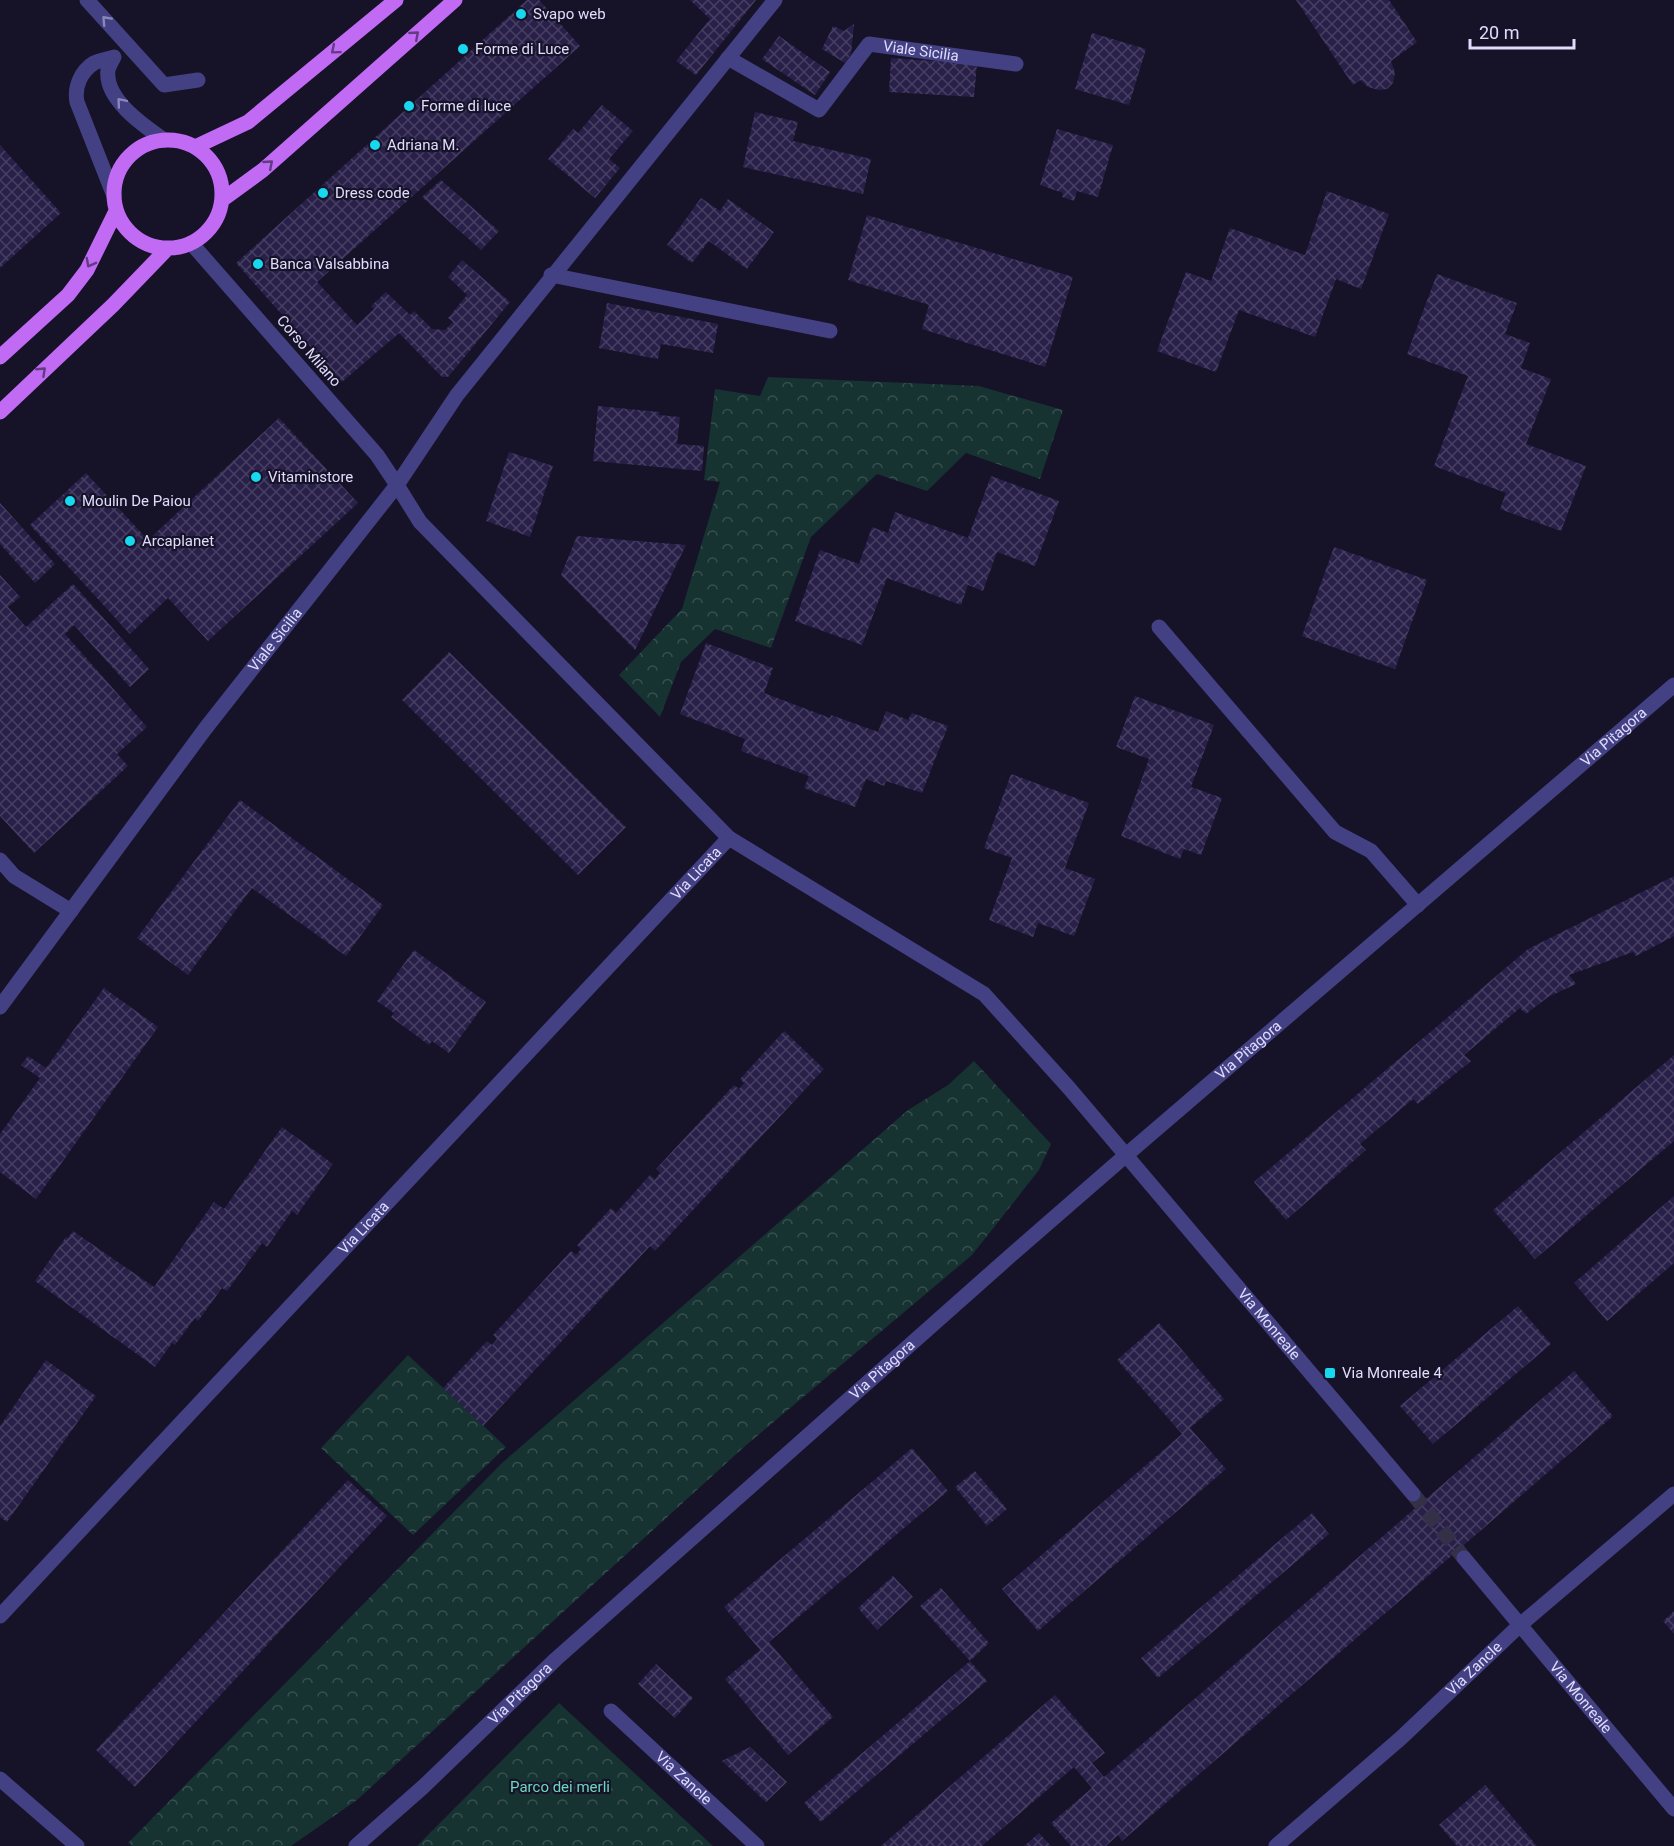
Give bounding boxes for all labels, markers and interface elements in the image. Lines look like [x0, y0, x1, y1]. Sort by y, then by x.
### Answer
place label: Svapo web [533, 5, 606, 23]
marker: Svapo web [514, 7, 528, 21]
scale bar [1470, 12, 1574, 50]
one-way arrow [102, 17, 113, 27]
text: 20 m [1479, 22, 1519, 43]
one-way arrow [408, 31, 419, 42]
street label: Viale Sicilia [882, 37, 960, 65]
place label: Forme di Luce [475, 40, 569, 58]
marker: Forme di Luce [456, 42, 470, 56]
one-way arrow [331, 43, 342, 54]
place label: Forme di luce [421, 97, 511, 115]
one-way arrow [117, 98, 128, 109]
marker: Forme di luce [402, 99, 416, 113]
place label: Adriana M. [387, 136, 459, 154]
marker: Adriana M. [368, 138, 382, 152]
one-way arrow [262, 160, 273, 171]
place label: Dress code [335, 184, 410, 202]
marker: Dress code [316, 186, 330, 200]
place label: Banca Valsabbina [270, 255, 389, 273]
one-way arrow [86, 257, 97, 268]
marker: Banca Valsabbina [251, 257, 265, 271]
street label: Corso Milano [273, 312, 345, 390]
one-way arrow [35, 368, 46, 379]
place label: Vitaminstore [268, 468, 353, 486]
marker: Vitaminstore [249, 470, 263, 484]
place label: Moulin De Paiou [82, 492, 191, 510]
marker: Moulin De Paiou [63, 494, 77, 508]
place label: Arcaplanet [142, 532, 214, 550]
marker: Arcaplanet [123, 534, 137, 548]
street label: Viale Sicilia [245, 604, 306, 675]
street label: Via Pitagora [1577, 704, 1650, 770]
street label: Via Licata [667, 843, 725, 903]
street label: Via Pitagora [1212, 1017, 1285, 1083]
street label: Via Licata [335, 1198, 393, 1258]
street label: Via Monreale [1234, 1285, 1304, 1364]
street label: Via Pitagora [846, 1336, 919, 1403]
place label: Via Monreale 4 [1342, 1364, 1442, 1382]
marker: Via Monreale 4 [1323, 1366, 1337, 1380]
street label: Via Zancle [1442, 1638, 1506, 1699]
street label: Via Monreale [1546, 1658, 1616, 1737]
street label: Via Pitagora [485, 1659, 556, 1728]
street label: Via Zancle [652, 1748, 716, 1809]
park label: Parco dei merli [510, 1778, 610, 1796]

